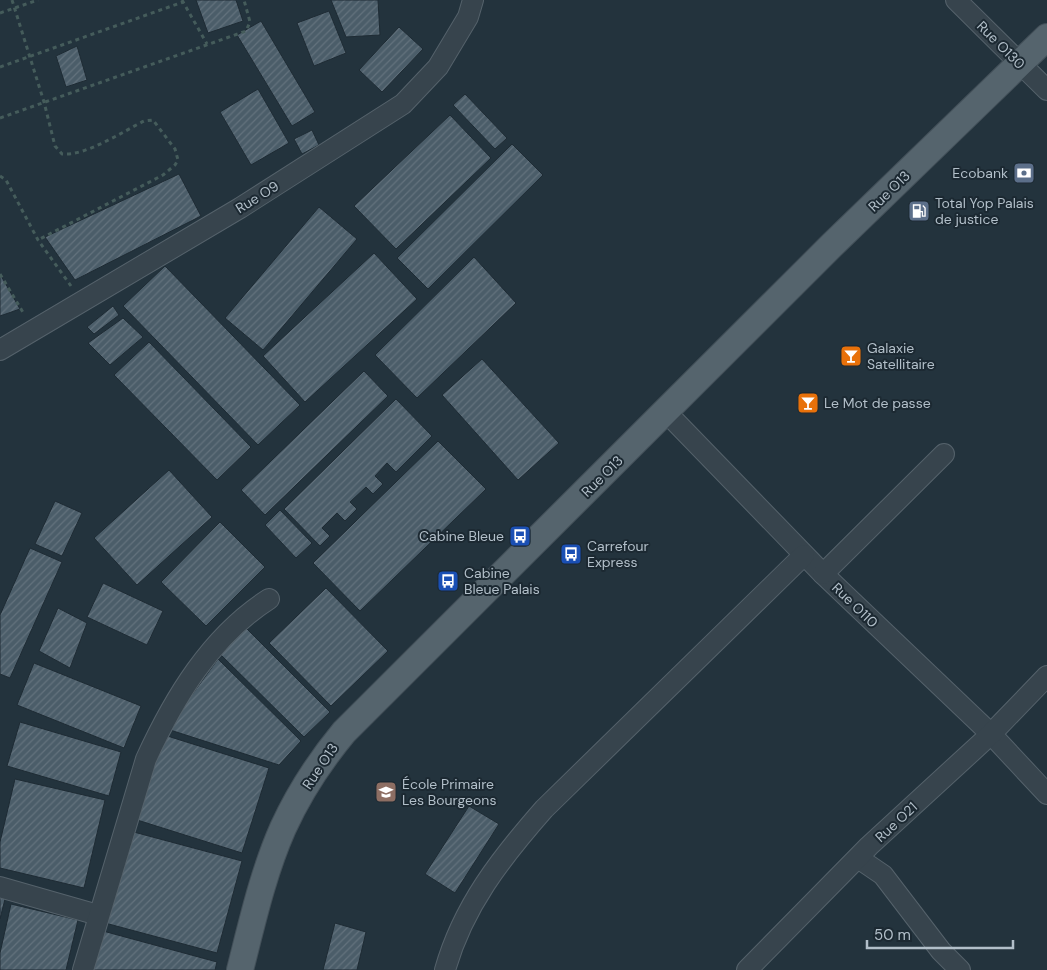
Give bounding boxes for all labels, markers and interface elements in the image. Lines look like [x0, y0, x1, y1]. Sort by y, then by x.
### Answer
street label: Rue O130 [973, 17, 1029, 73]
bank icon: Ecobank [1012, 161, 1036, 185]
place label: Ecobank [952, 164, 1008, 182]
street label: Rue O13 [864, 167, 914, 215]
street label: Rue O9 [232, 177, 282, 217]
place label: Total Yop Palais de justice [935, 194, 1034, 228]
fuel station icon: Total Yop Palais de justice [907, 199, 931, 223]
place label: Galaxie Satellitaire [867, 339, 935, 373]
bar icon: Galaxie Satellitaire [839, 344, 863, 368]
bar icon: Le Mot de passe [796, 391, 820, 415]
place label: Le Mot de passe [824, 394, 931, 412]
street label: Rue O13 [577, 451, 627, 501]
bus stop icon: Cabine Bleue [508, 524, 532, 548]
place label: Cabine Bleue [419, 527, 504, 545]
place label: Carrefour Express [587, 537, 649, 571]
bus stop icon: Carrefour Express [559, 542, 583, 566]
place label: Cabine Bleue Palais [464, 564, 540, 598]
bus stop icon: Cabine Bleue Palais [436, 569, 460, 593]
street label: Rue O110 [828, 579, 882, 631]
street label: Rue O13 [298, 740, 342, 792]
place label: École Primaire Les Bourgeons [402, 775, 496, 809]
school or university icon: École Primaire Les Bourgeons [374, 780, 398, 804]
street label: Rue O21 [871, 798, 921, 846]
scale bar [867, 918, 1013, 950]
text: 50 m [874, 925, 911, 945]

